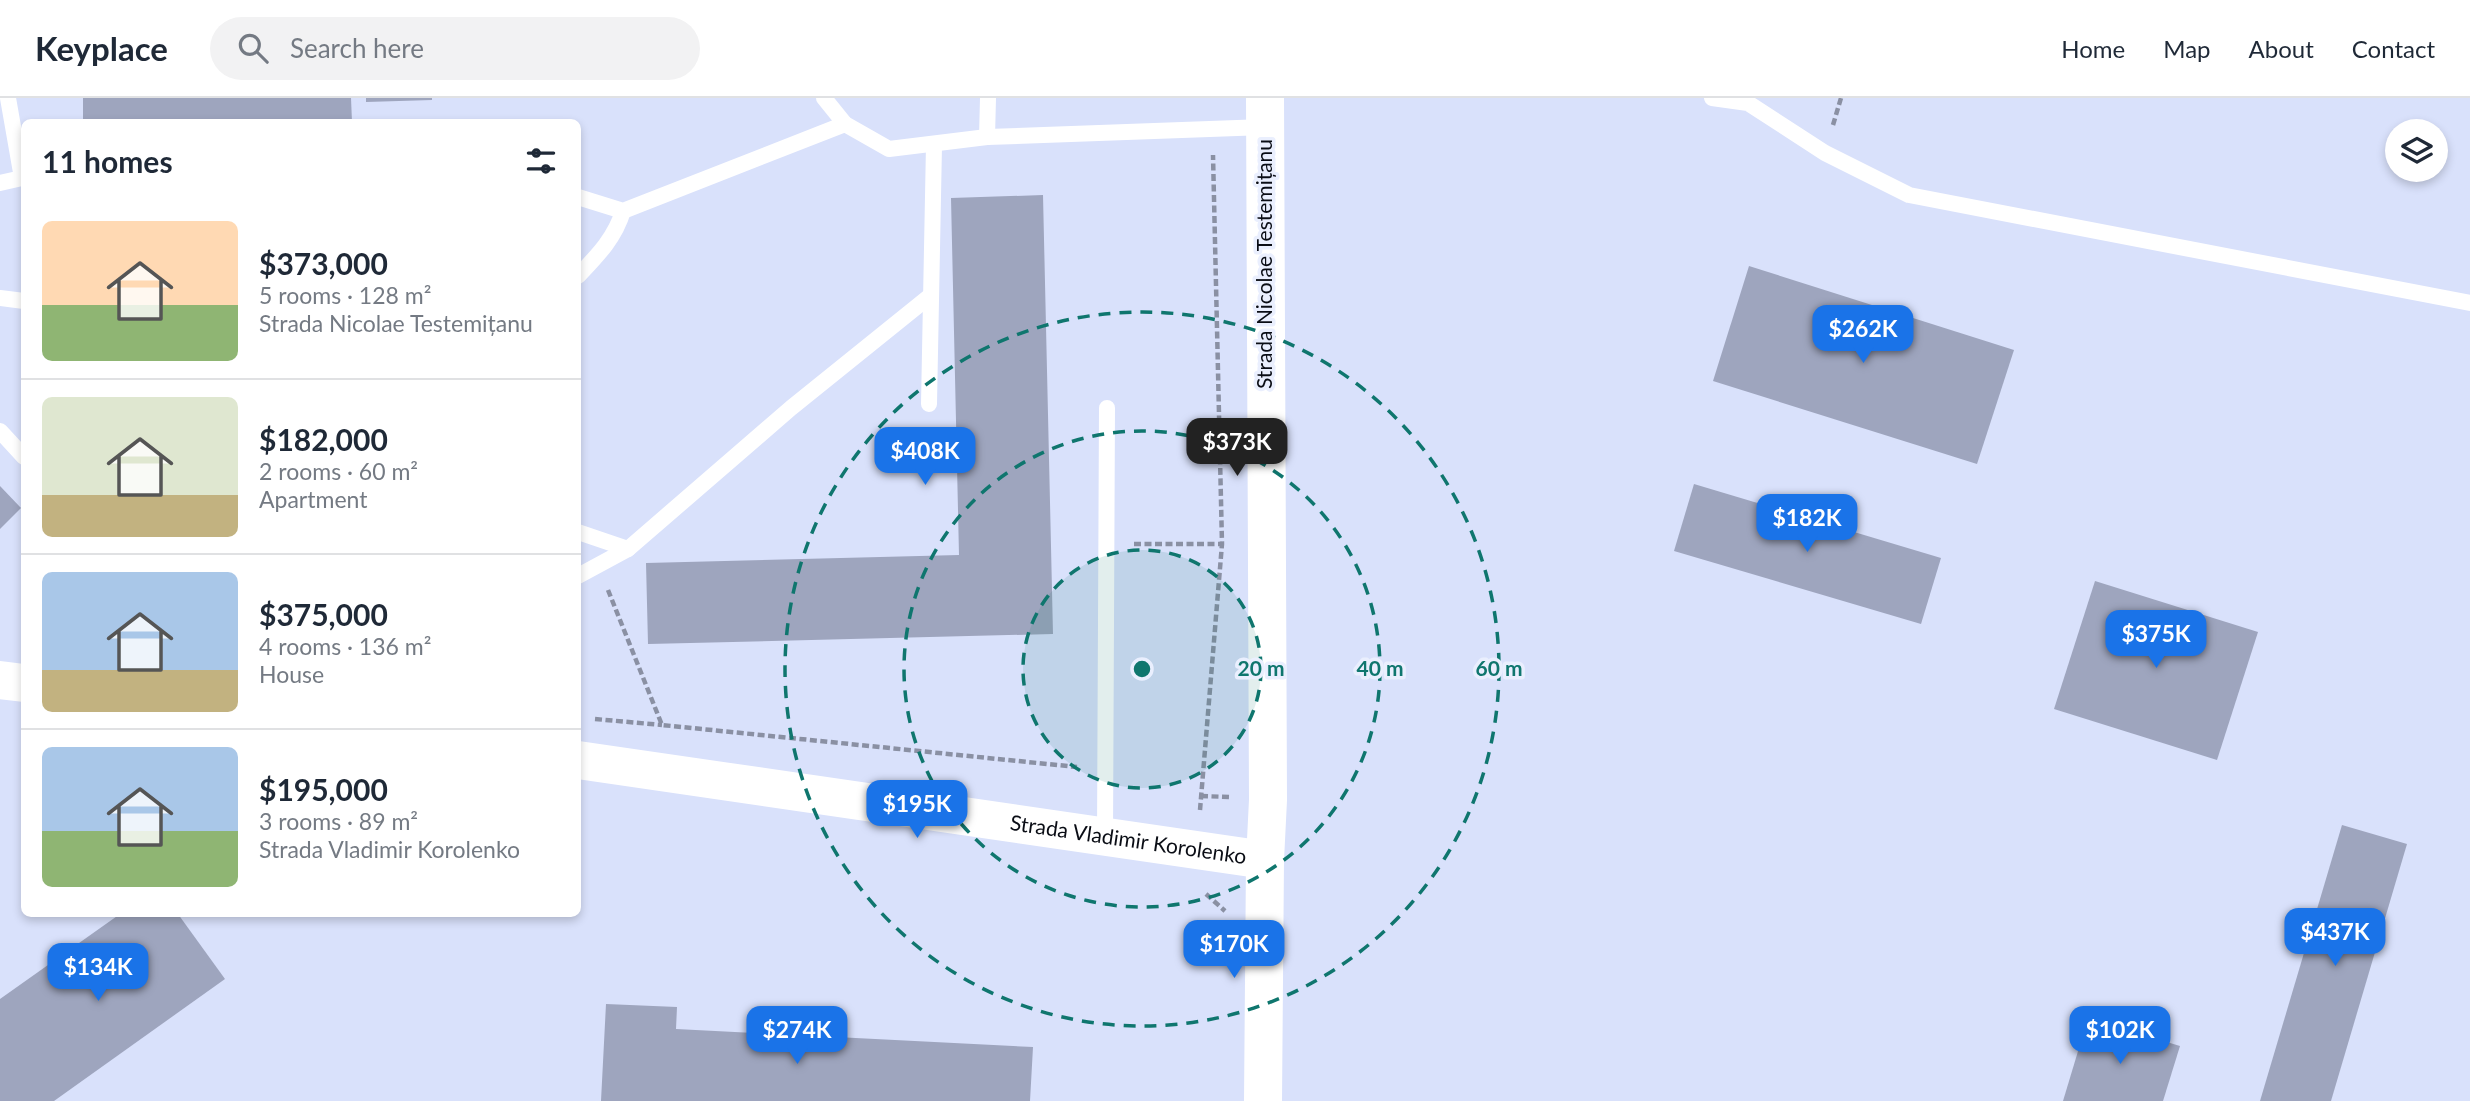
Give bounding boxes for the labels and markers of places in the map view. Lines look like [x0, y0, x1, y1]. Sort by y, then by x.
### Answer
pin: $262K [1814, 306, 1912, 365]
pin: $373K [1188, 418, 1286, 478]
pin: $408K [876, 428, 974, 487]
pin: $182K [1758, 494, 1856, 554]
pin: $375K [2107, 610, 2205, 670]
centre of rings [1130, 657, 1154, 681]
pin: $195K [868, 780, 966, 840]
pin: $437K [2286, 908, 2384, 968]
pin: $170K [1185, 920, 1283, 980]
pin: $134K [49, 944, 147, 1003]
pin: $274K [748, 1006, 846, 1066]
pin: $102K [2071, 1006, 2169, 1066]

